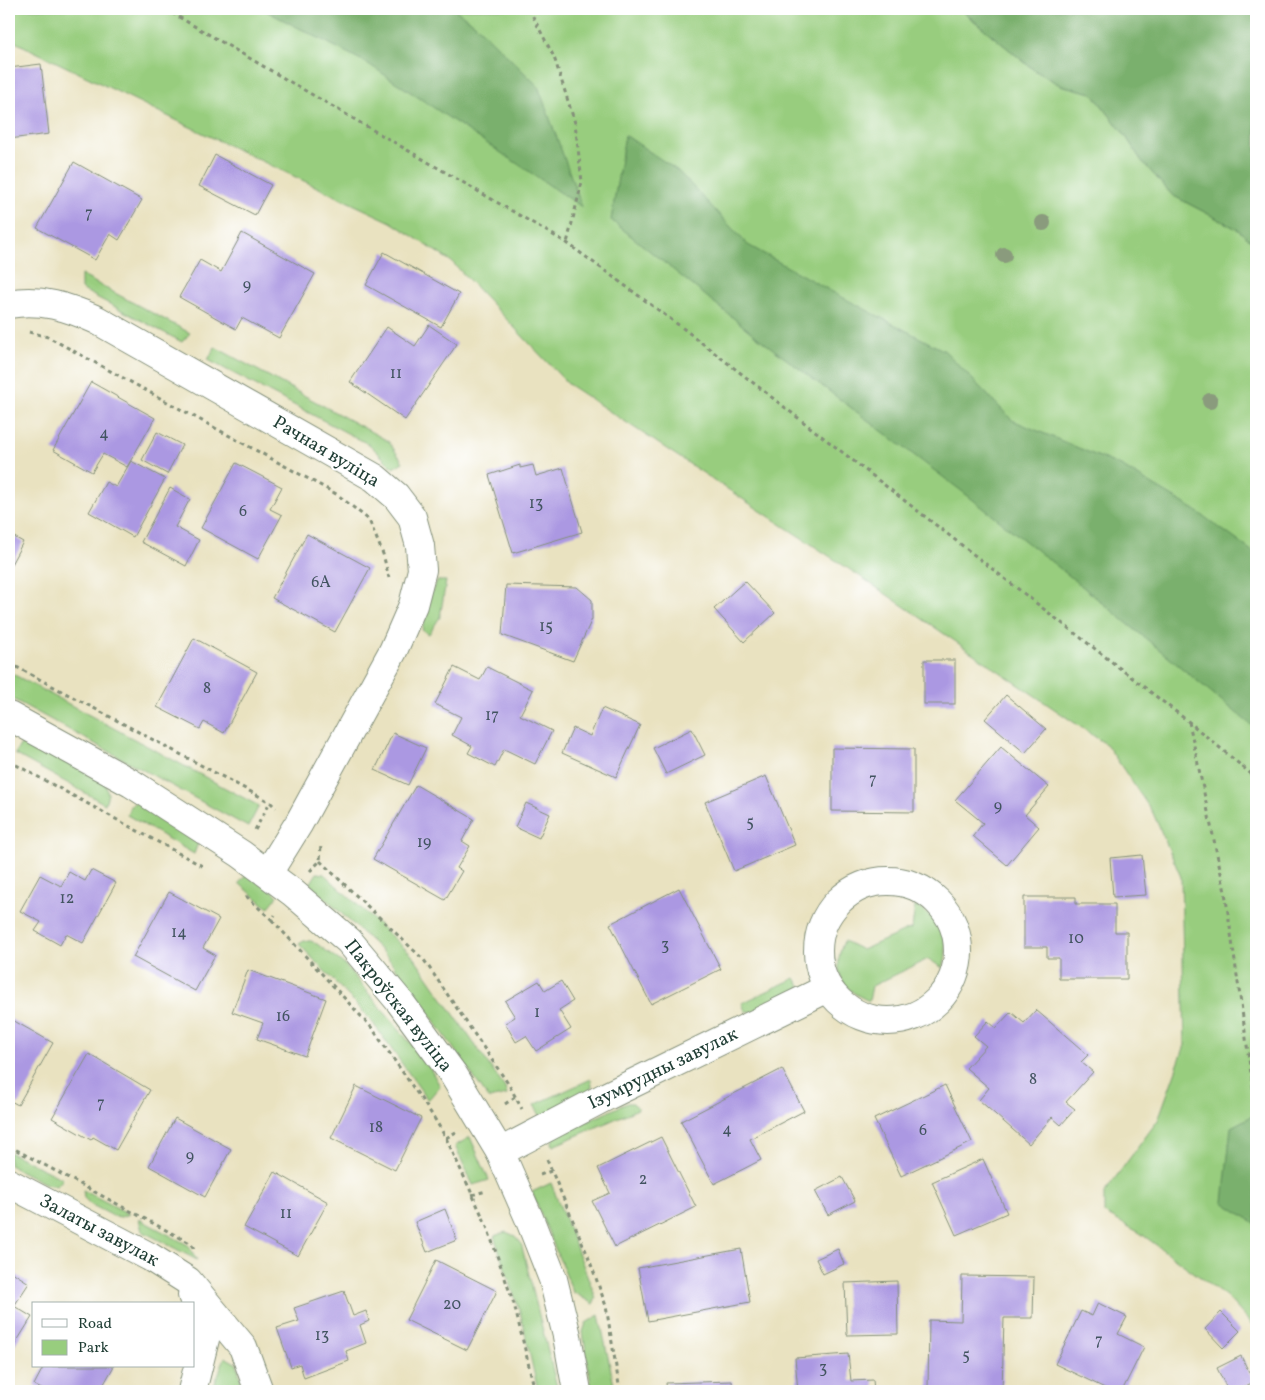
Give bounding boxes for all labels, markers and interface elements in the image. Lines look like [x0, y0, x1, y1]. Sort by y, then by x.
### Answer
house number: 7 [85, 203, 93, 225]
house number: 9 [243, 275, 251, 297]
house number: 11 [390, 363, 402, 385]
street label: Рачная вуліца [268, 410, 384, 494]
house number: 4 [99, 423, 109, 445]
house number: 13 [529, 493, 543, 515]
house number: 6 [239, 501, 247, 523]
house number: 6А [311, 572, 331, 594]
house number: 15 [539, 616, 553, 638]
house number: 8 [203, 678, 211, 700]
house number: 17 [485, 705, 499, 727]
house number: 7 [869, 769, 877, 791]
house number: 9 [994, 796, 1002, 818]
house number: 5 [746, 812, 754, 834]
house number: 19 [417, 832, 431, 854]
house number: 12 [60, 888, 74, 910]
house number: 14 [171, 922, 187, 944]
house number: 10 [1068, 928, 1084, 950]
street label: Пакроўская вуліца [338, 934, 458, 1078]
house number: 3 [661, 935, 669, 957]
house number: 1 [534, 1002, 540, 1024]
house number: 16 [276, 1006, 290, 1028]
street label: Ізумрудны завулак [584, 1021, 742, 1117]
house number: 8 [1029, 1069, 1037, 1091]
house number: 7 [97, 1093, 105, 1115]
house number: 18 [369, 1117, 383, 1139]
house number: 4 [722, 1119, 732, 1141]
house number: 6 [919, 1120, 927, 1142]
house number: 9 [186, 1146, 194, 1168]
house number: 2 [639, 1169, 647, 1191]
street label: Залаты завулак [35, 1188, 163, 1274]
house number: 11 [280, 1203, 292, 1225]
house number: 20 [443, 1294, 461, 1316]
legend [32, 1302, 195, 1368]
text: Road [78, 1314, 112, 1335]
house number: 13 [315, 1325, 329, 1347]
house number: 7 [1095, 1330, 1103, 1352]
text: Park [78, 1338, 109, 1359]
house number: 5 [962, 1345, 970, 1367]
house number: 3 [819, 1358, 827, 1380]

